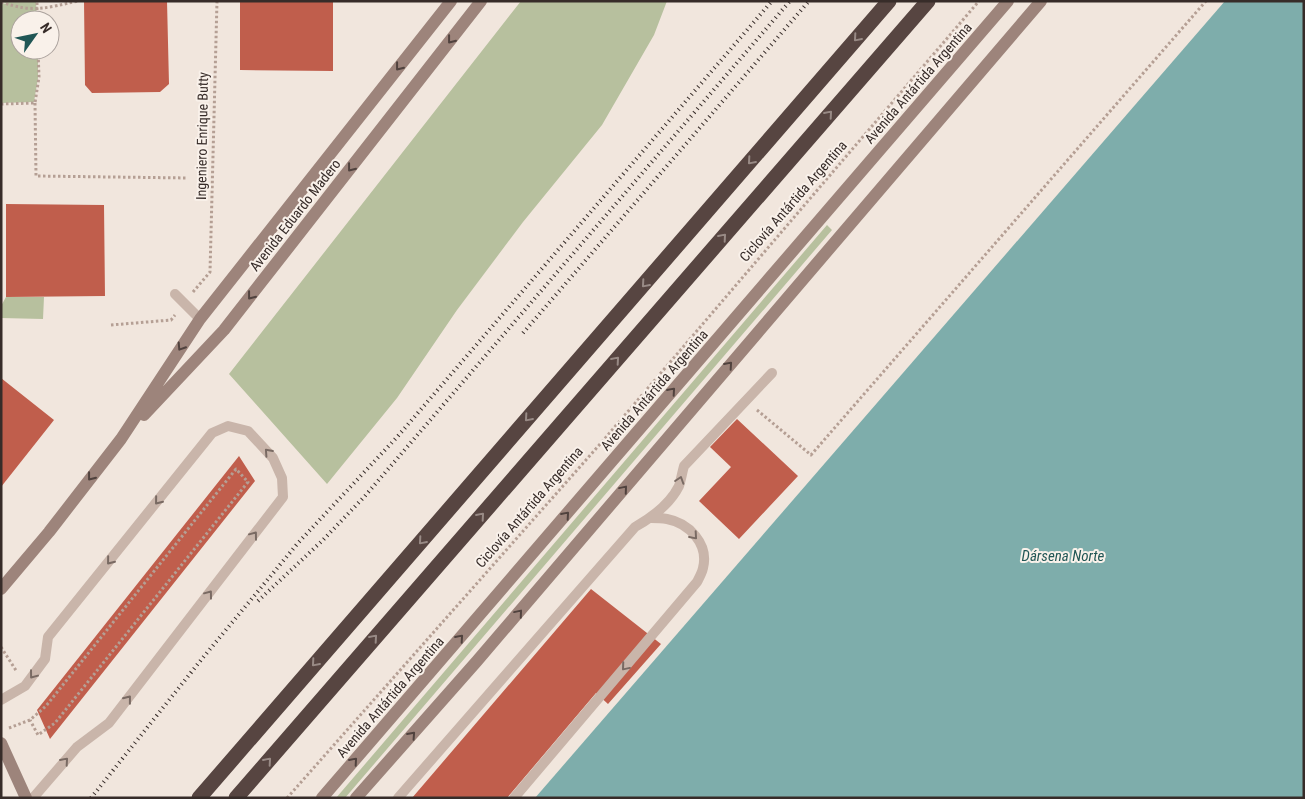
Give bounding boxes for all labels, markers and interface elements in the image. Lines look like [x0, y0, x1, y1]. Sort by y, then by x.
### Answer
north arrow [10, 10, 60, 60]
street label: Avenida Antártida Argentina [861, 19, 975, 147]
text: N [37, 20, 55, 36]
one-way arrow [855, 32, 863, 41]
one-way arrow [448, 34, 457, 44]
one-way arrow [396, 61, 405, 71]
street label: Ingeniero Enrique Butty [193, 72, 211, 200]
one-way arrow [824, 111, 833, 120]
street label: Ciclovía Antártida Argentina [736, 137, 850, 265]
one-way arrow [748, 155, 757, 164]
street label: Avenida Eduardo Madero [246, 156, 344, 274]
one-way arrow [348, 162, 357, 172]
one-way arrow [717, 234, 726, 243]
one-way arrow [641, 278, 650, 287]
one-way arrow [248, 290, 256, 299]
street label: Avenida Antártida Argentina [597, 326, 711, 454]
one-way arrow [178, 342, 188, 351]
one-way arrow [611, 356, 620, 365]
one-way arrow [724, 362, 733, 371]
one-way arrow [667, 388, 676, 397]
one-way arrow [526, 412, 534, 421]
street label: Ciclovía Antártida Argentina [472, 443, 586, 571]
one-way arrow [264, 449, 273, 458]
one-way arrow [89, 471, 97, 480]
one-way arrow [674, 476, 684, 485]
one-way arrow [618, 486, 627, 495]
one-way arrow [155, 495, 163, 504]
one-way arrow [561, 511, 570, 520]
one-way arrow [475, 512, 484, 521]
one-way arrow [688, 530, 697, 539]
one-way arrow [248, 531, 257, 540]
one-way arrow [419, 535, 428, 544]
water label: Dársena Norte [1022, 547, 1105, 565]
one-way arrow [107, 555, 115, 564]
one-way arrow [203, 590, 212, 599]
one-way arrow [513, 609, 522, 618]
street label: Avenida Antártida Argentina [333, 633, 447, 761]
one-way arrow [455, 634, 464, 643]
one-way arrow [369, 635, 378, 644]
one-way arrow [312, 658, 321, 667]
one-way arrow [622, 661, 631, 670]
one-way arrow [30, 669, 39, 679]
one-way arrow [122, 695, 131, 704]
one-way arrow [406, 732, 415, 741]
one-way arrow [348, 757, 357, 766]
one-way arrow [60, 758, 68, 767]
one-way arrow [262, 758, 271, 767]

